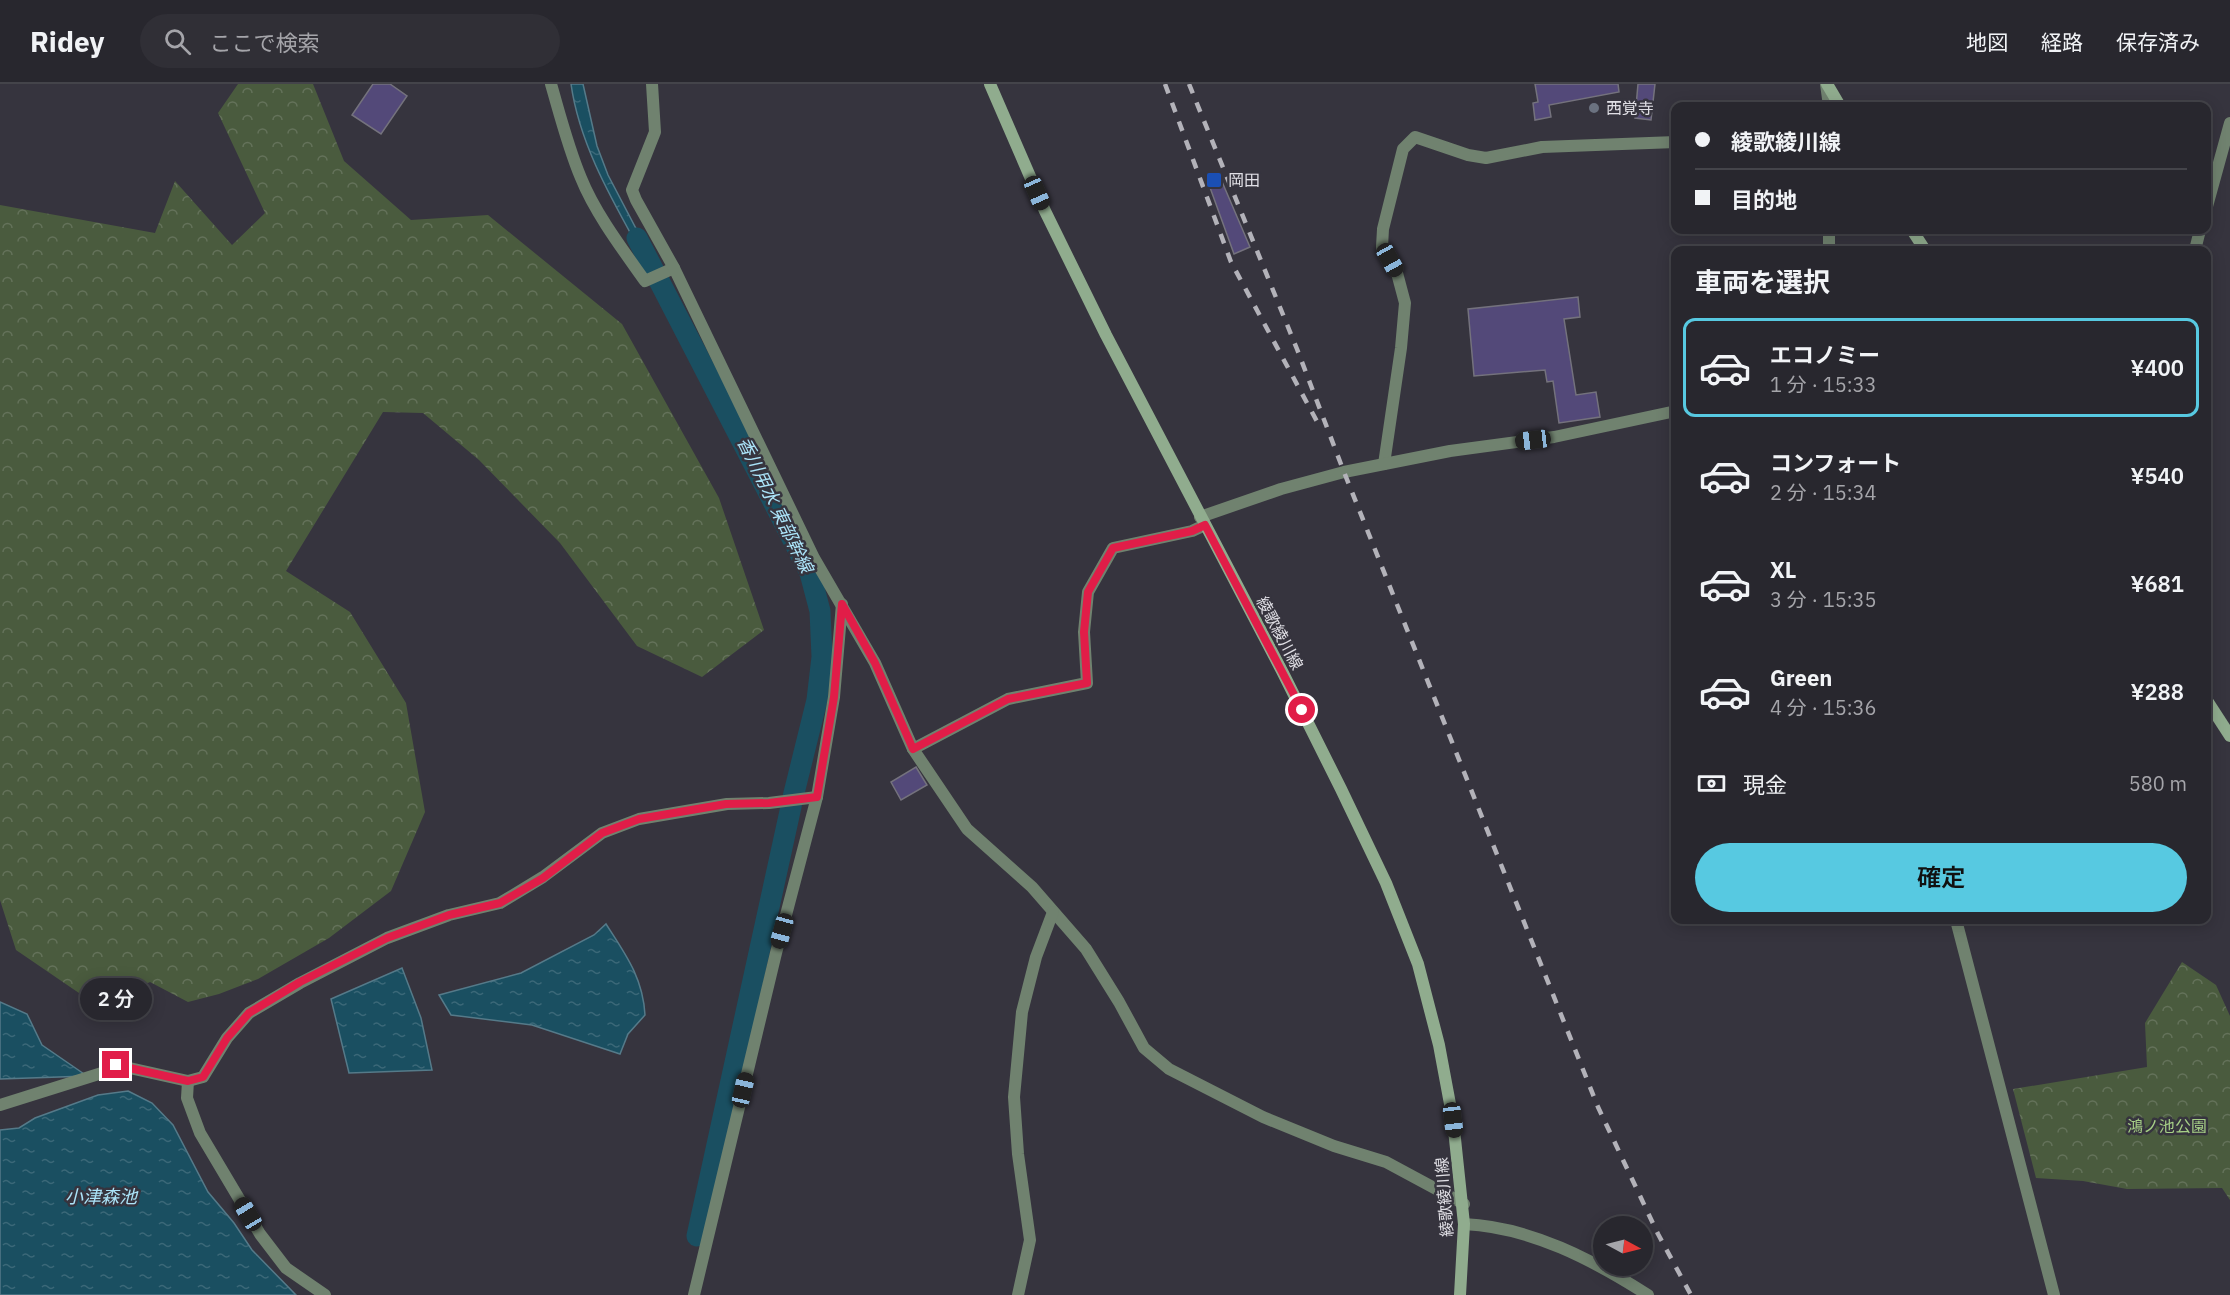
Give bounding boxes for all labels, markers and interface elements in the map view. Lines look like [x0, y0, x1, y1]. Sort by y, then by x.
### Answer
search box [140, 14, 560, 68]
text: Ridey [30, 23, 104, 60]
icon: search [161, 25, 194, 58]
text: ここで検索 [209, 28, 319, 57]
text: 地図 [1966, 28, 2008, 56]
text: 経路 [2041, 28, 2083, 56]
text: 保存済み [2116, 28, 2200, 56]
place label: 西覚寺 [1606, 98, 1654, 118]
marker: 西覚寺 [1587, 101, 1601, 115]
text: 綾歌綾川線 [1731, 127, 1841, 156]
place label: 岡田 [1228, 170, 1260, 190]
marker: 岡田 [1205, 171, 1223, 189]
car [1021, 173, 1053, 213]
text: 目的地 [1731, 185, 1797, 214]
car [1373, 240, 1407, 280]
text: 車両を選択 [1695, 264, 1830, 299]
text: エコノミー [1770, 340, 1880, 369]
icon: car [1698, 341, 1752, 395]
text: ¥400 [2130, 353, 2184, 382]
text: 1 分 · 15:33 [1770, 371, 1877, 398]
car [1514, 429, 1552, 451]
water label: 香川用水 東部幹線 [733, 433, 819, 578]
text: コンフォート [1770, 448, 1901, 477]
icon: car [1698, 449, 1752, 503]
text: ¥540 [2130, 461, 2184, 490]
text: 2 分 · 15:34 [1770, 479, 1877, 506]
text: XL [1770, 555, 1796, 584]
icon: car [1698, 557, 1752, 611]
text: ¥681 [2130, 569, 2184, 598]
text: 3 分 · 15:35 [1770, 586, 1877, 613]
street label: 綾歌綾川線 [1252, 593, 1308, 673]
text: Green [1770, 663, 1832, 692]
icon: car [1698, 665, 1752, 719]
text: ¥288 [2130, 677, 2184, 706]
text: 4 分 · 15:36 [1770, 694, 1877, 721]
route start [1288, 696, 1315, 723]
icon: cash [1695, 767, 1728, 800]
text: 現金 [1743, 770, 1787, 799]
text: 580 m [2129, 770, 2187, 797]
button: 確定 [1695, 843, 2187, 912]
car [769, 911, 795, 951]
callout: 2 分 [80, 978, 152, 1020]
text: 2 分 [98, 985, 134, 1012]
route end [102, 1051, 129, 1078]
car [730, 1070, 756, 1110]
car [1442, 1101, 1464, 1139]
park label: 鴻ノ池公園 [2127, 1116, 2207, 1136]
street label: 綾歌綾川線 [1431, 1156, 1457, 1238]
water label: 小津森池 [65, 1185, 139, 1208]
car [231, 1194, 265, 1234]
north arrow [1593, 1216, 1653, 1276]
map controls [1593, 1216, 1653, 1276]

